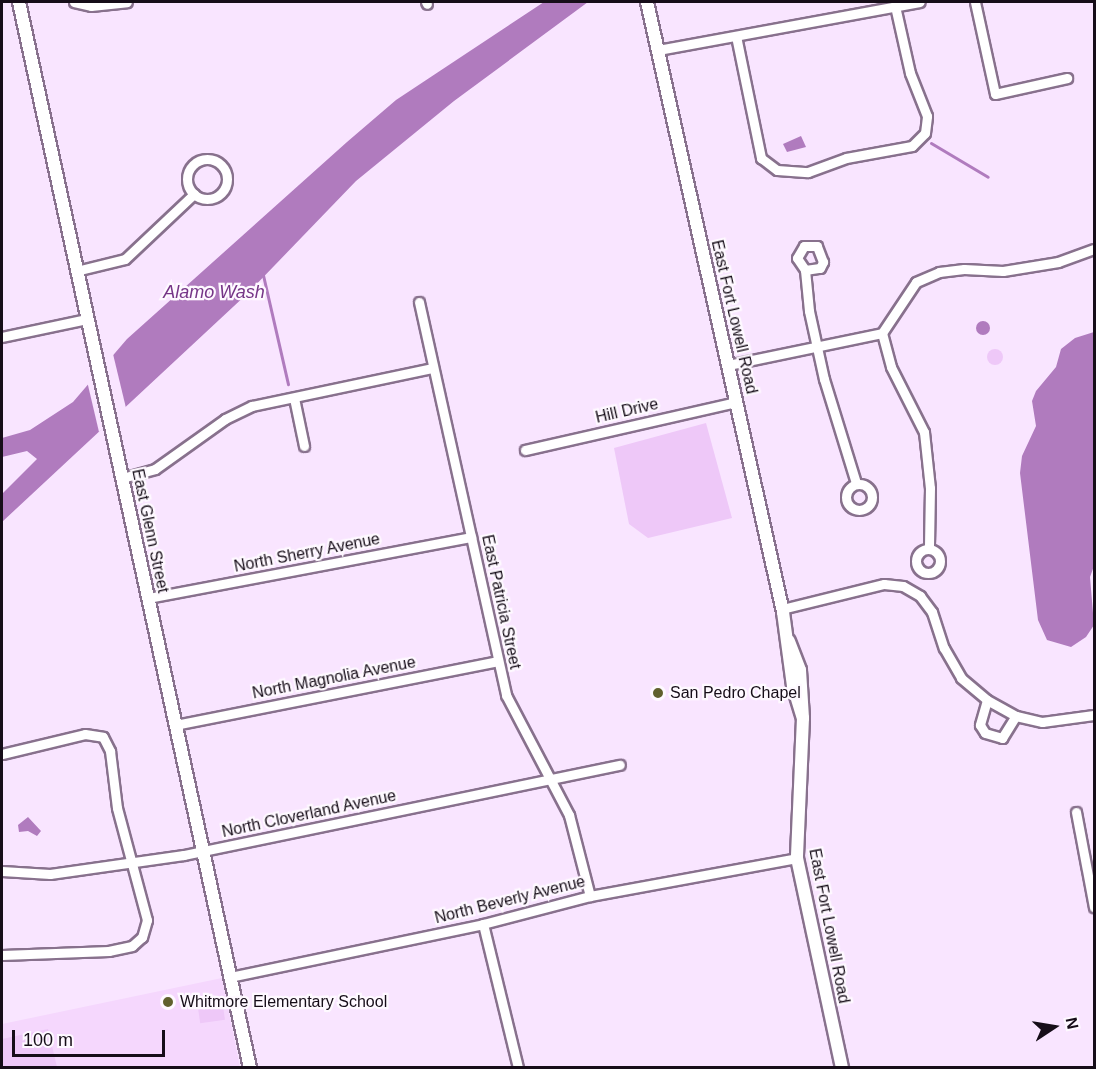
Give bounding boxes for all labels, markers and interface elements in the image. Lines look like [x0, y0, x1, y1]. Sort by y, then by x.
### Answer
street label: East Fort Lowell Road [707, 238, 761, 396]
water label: Alamo Wash [163, 281, 265, 303]
street label: Hill Drive [594, 394, 660, 428]
street label: East Glenn Street [127, 467, 173, 595]
street label: North Sherry Avenue [232, 529, 382, 577]
street label: East Patricia Street [477, 533, 525, 671]
street label: North Magnolia Avenue [250, 653, 418, 703]
place label: San Pedro Chapel [670, 683, 801, 703]
marker: San Pedro Chapel [651, 686, 665, 700]
street label: North Cloverland Avenue [220, 786, 398, 842]
street label: East Fort Lowell Road [805, 847, 853, 1005]
street label: North Beverly Avenue [432, 872, 588, 928]
place label: Whitmore Elementary School [180, 992, 387, 1012]
marker: Whitmore Elementary School [161, 995, 175, 1009]
north arrow [1024, 997, 1084, 1057]
text: N [1063, 1016, 1082, 1031]
scale bar [15, 1018, 168, 1056]
text: 100 m [23, 1030, 73, 1050]

